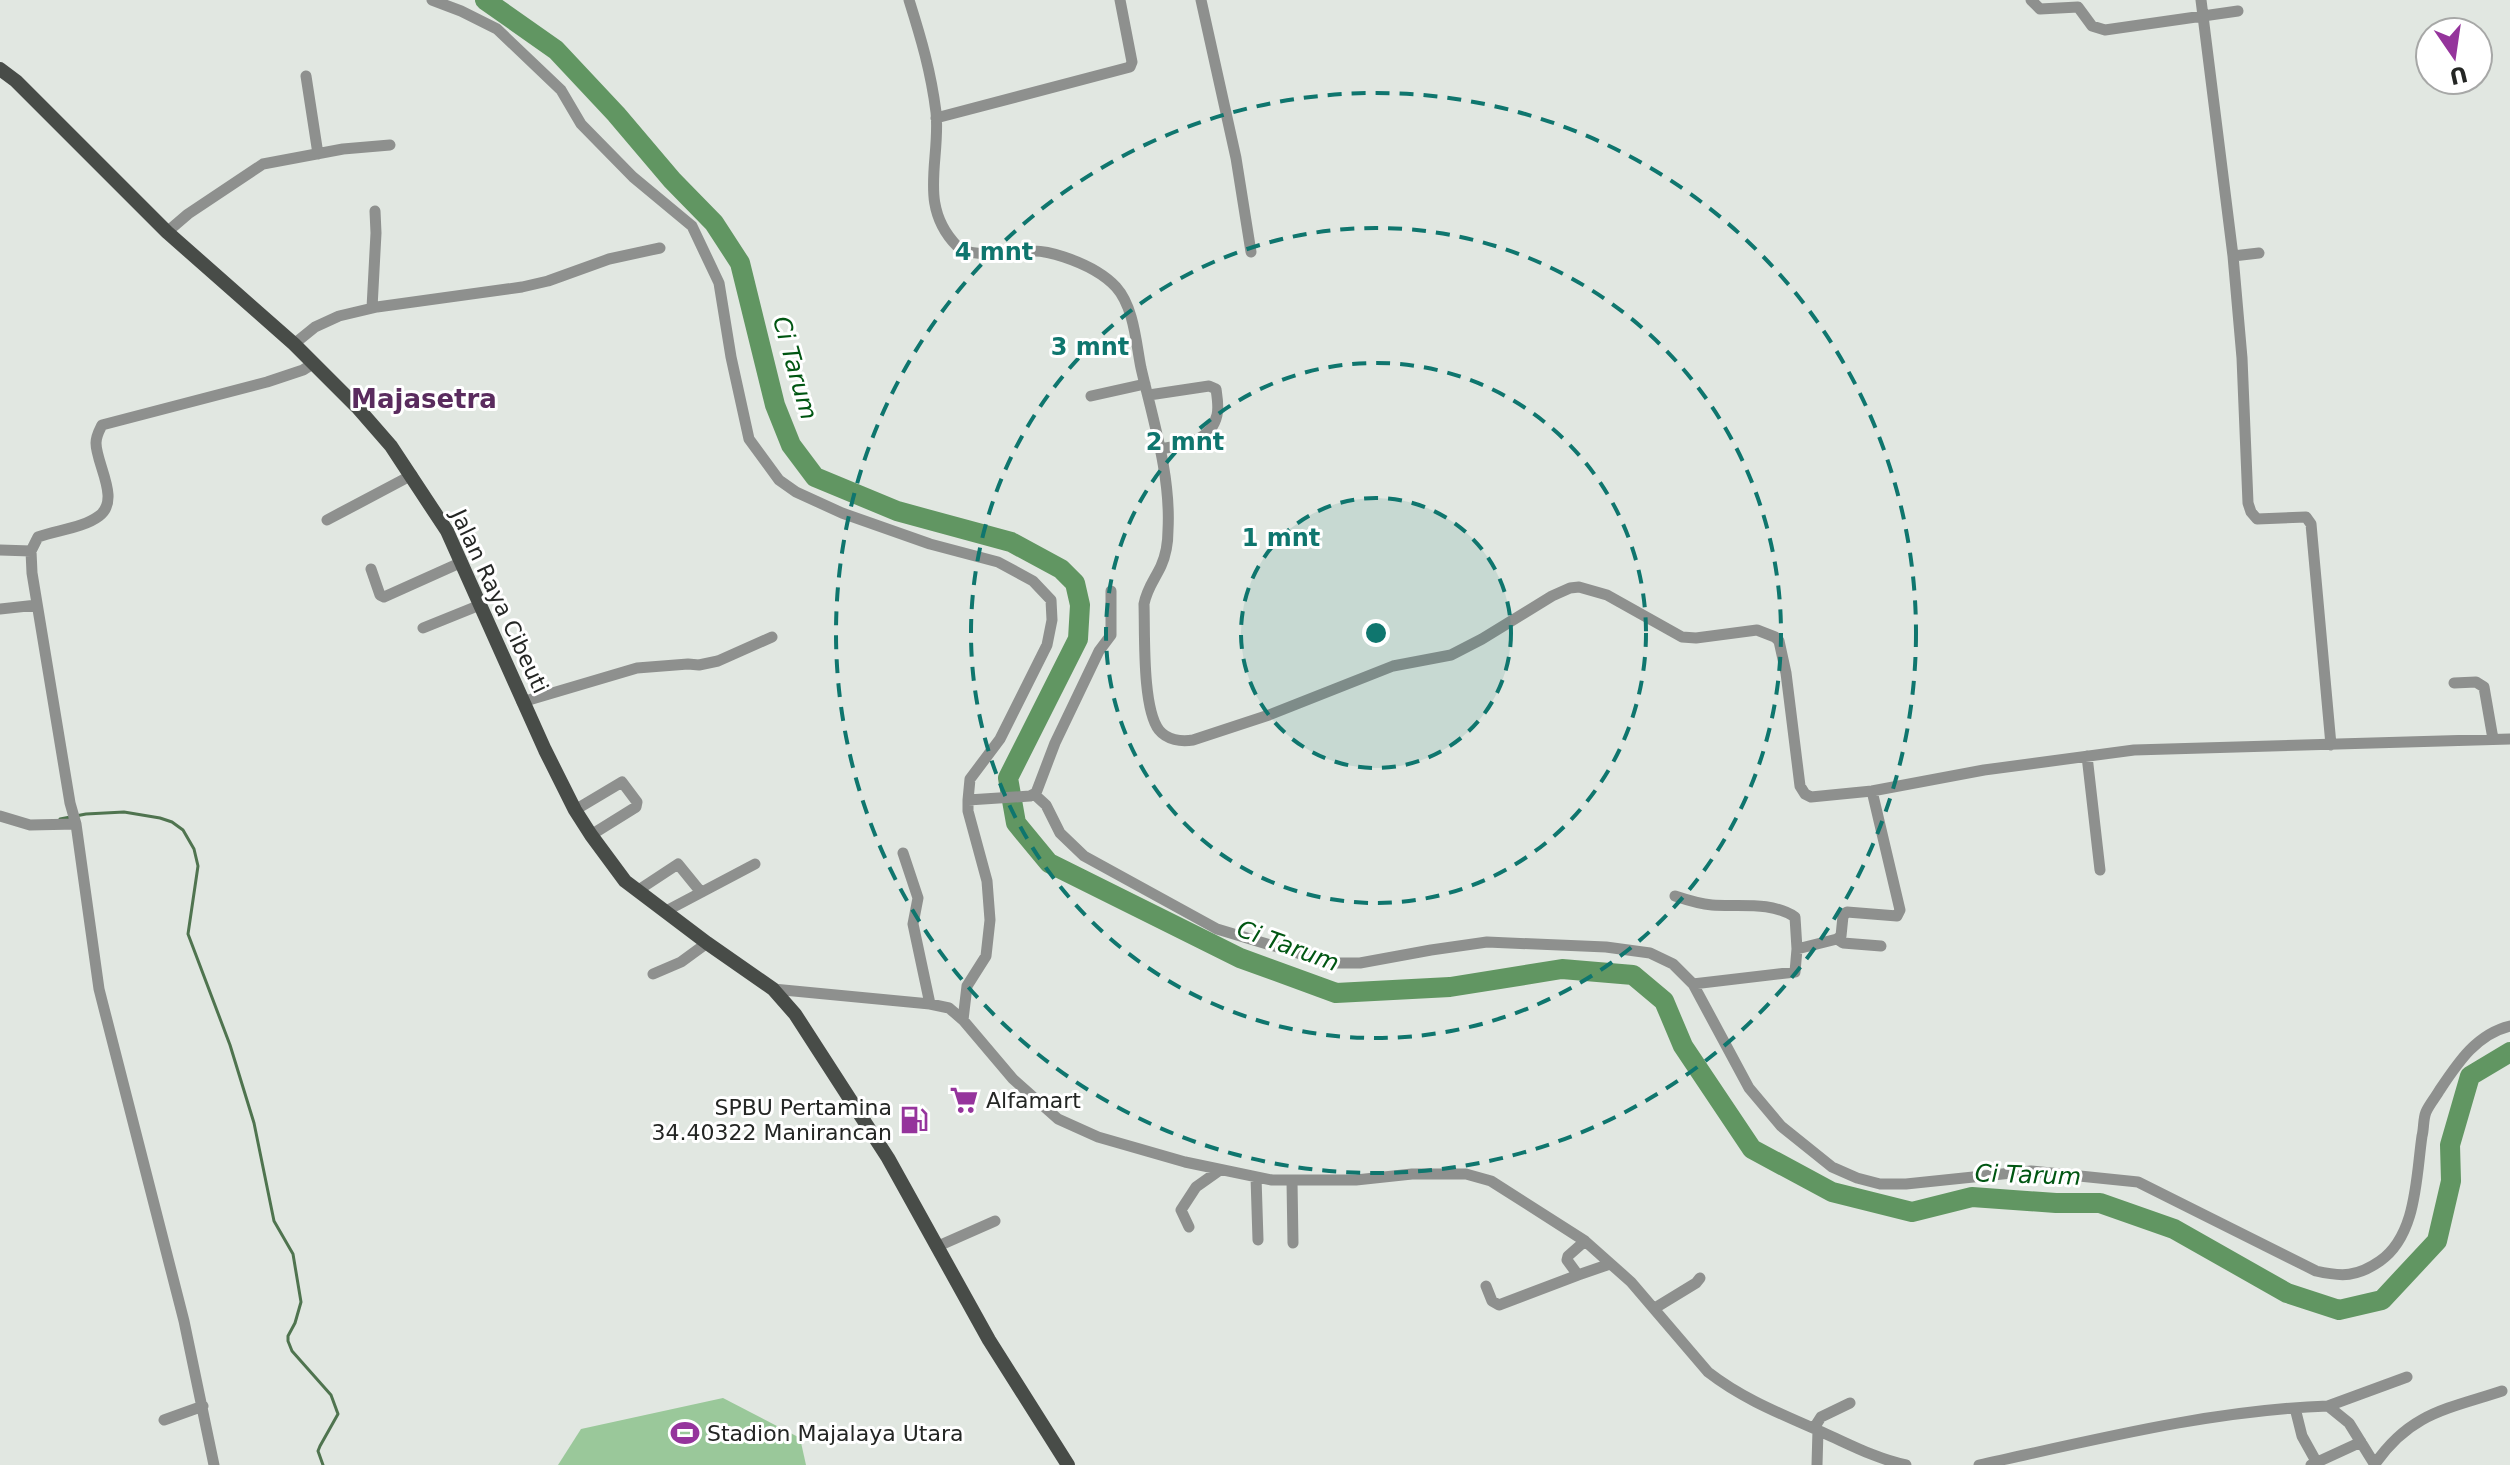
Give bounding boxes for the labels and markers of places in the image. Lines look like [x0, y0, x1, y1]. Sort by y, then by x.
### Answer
centre of rings [1362, 619, 1390, 647]
supermarket icon: Alfamart [949, 1085, 979, 1115]
place label: Alfamart [986, 1088, 1081, 1113]
place label: SPBU Pertamina 34.40322 Manirancan [652, 1095, 892, 1145]
fuel station icon: SPBU Pertamina 34.40322 Manirancan [899, 1105, 929, 1135]
sports icon: Stadion Majalaya Utara [670, 1418, 700, 1448]
place label: Stadion Majalaya Utara [707, 1421, 963, 1446]

